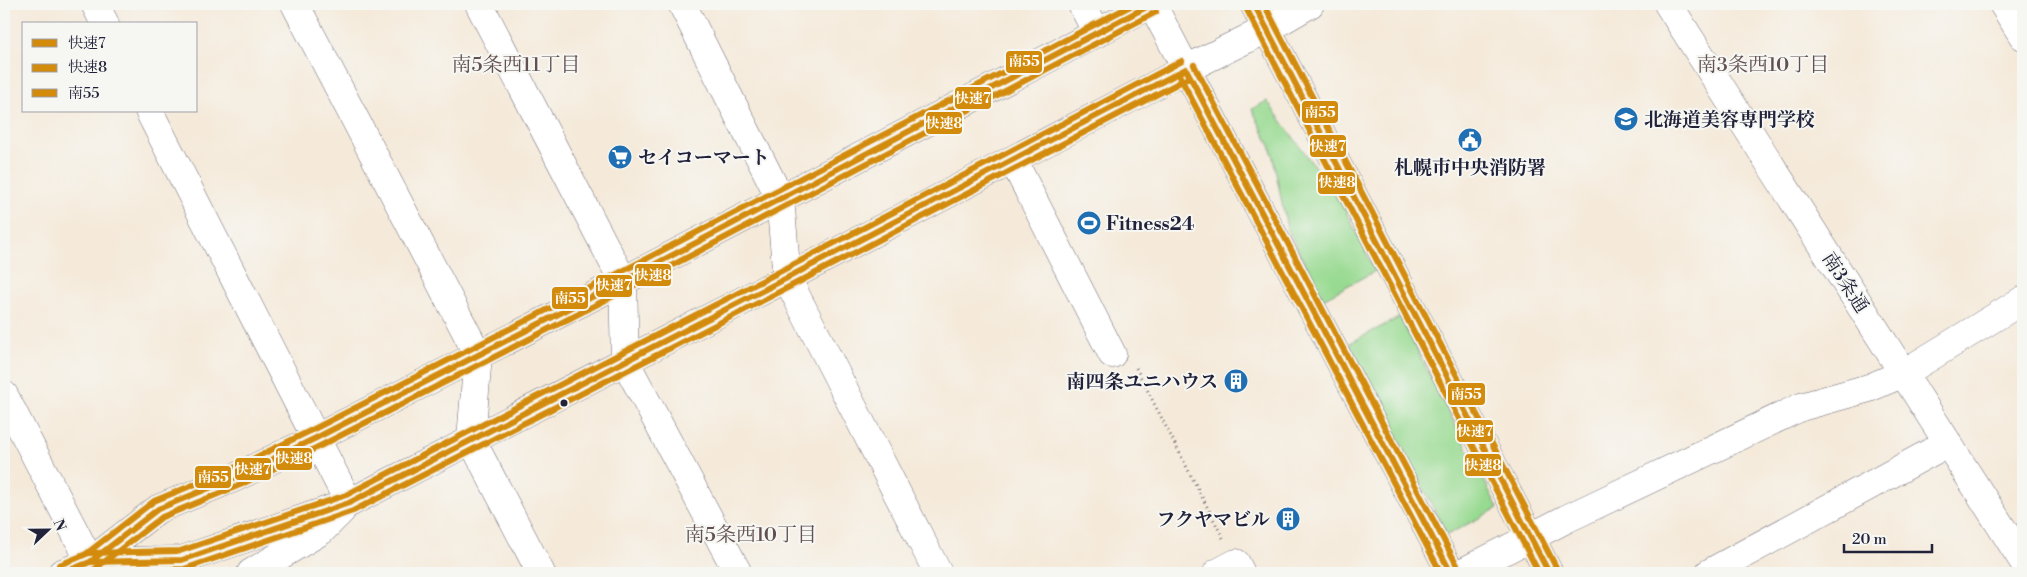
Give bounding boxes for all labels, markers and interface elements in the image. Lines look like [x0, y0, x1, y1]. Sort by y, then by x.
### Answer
legend [22, 22, 198, 112]
text: 快速7 [68, 34, 106, 53]
line badge: 南55 [1005, 50, 1043, 74]
district label: 南5条西11丁目 [452, 53, 580, 78]
text: 南55 [1008, 53, 1040, 71]
district label: 南3条西10丁目 [1697, 53, 1829, 78]
text: 快速8 [68, 58, 107, 77]
text: 南55 [68, 84, 100, 103]
line badge: 快速7 [954, 86, 992, 110]
text: 快速7 [955, 90, 992, 108]
line badge: 南55 [1301, 100, 1339, 124]
text: 南55 [1304, 104, 1336, 122]
school or university icon: 北海道美容専門学校 [1613, 106, 1639, 132]
place label: 北海道美容専門学校 [1644, 108, 1815, 132]
line badge: 快速8 [925, 111, 963, 135]
text: 快速8 [926, 115, 963, 133]
public building icon: 札幌市中央消防署 [1457, 127, 1483, 153]
line badge: 快速7 [1309, 134, 1347, 158]
text: 快速7 [1310, 138, 1347, 156]
supermarket icon: セイコーマート [607, 144, 633, 170]
place label: セイコーマート [638, 146, 770, 170]
place label: 札幌市中央消防署 [1394, 156, 1546, 180]
line badge: 快速8 [1317, 171, 1356, 195]
text: 快速8 [1319, 174, 1356, 192]
sports icon: Fitness24 [1076, 210, 1102, 236]
place label: Fitness24 [1106, 212, 1195, 236]
street label: 南3条通 [1817, 248, 1874, 317]
line badge: 快速8 [634, 263, 672, 287]
text: 快速8 [635, 267, 672, 285]
line badge: 快速7 [595, 274, 633, 298]
text: 快速7 [596, 277, 633, 295]
line badge: 南55 [551, 286, 589, 310]
text: 南55 [554, 290, 586, 308]
building icon: 南四条ユニハウス [1223, 368, 1249, 394]
place label: 南四条ユニハウス [1067, 370, 1218, 394]
line badge: 南55 [1447, 382, 1486, 406]
text: 南55 [1450, 386, 1482, 404]
unlabelled marker [559, 398, 569, 408]
line badge: 快速7 [1456, 419, 1494, 443]
text: 快速7 [1457, 423, 1494, 441]
line badge: 快速8 [275, 447, 313, 471]
text: 快速8 [276, 450, 313, 468]
line badge: 快速8 [1464, 453, 1502, 477]
line badge: 快速7 [234, 457, 272, 481]
text: 快速8 [1465, 457, 1502, 475]
text: 快速7 [235, 461, 272, 479]
line badge: 南55 [194, 465, 232, 489]
text: 南55 [197, 469, 229, 487]
north arrow [22, 504, 72, 554]
building icon: フクヤマビル [1275, 506, 1301, 532]
place label: フクヤマビル [1157, 508, 1270, 532]
text: N [49, 517, 70, 534]
scale bar [1844, 522, 1932, 554]
district label: 南5条西10丁目 [685, 523, 817, 548]
text: 20 m [1852, 530, 1887, 549]

